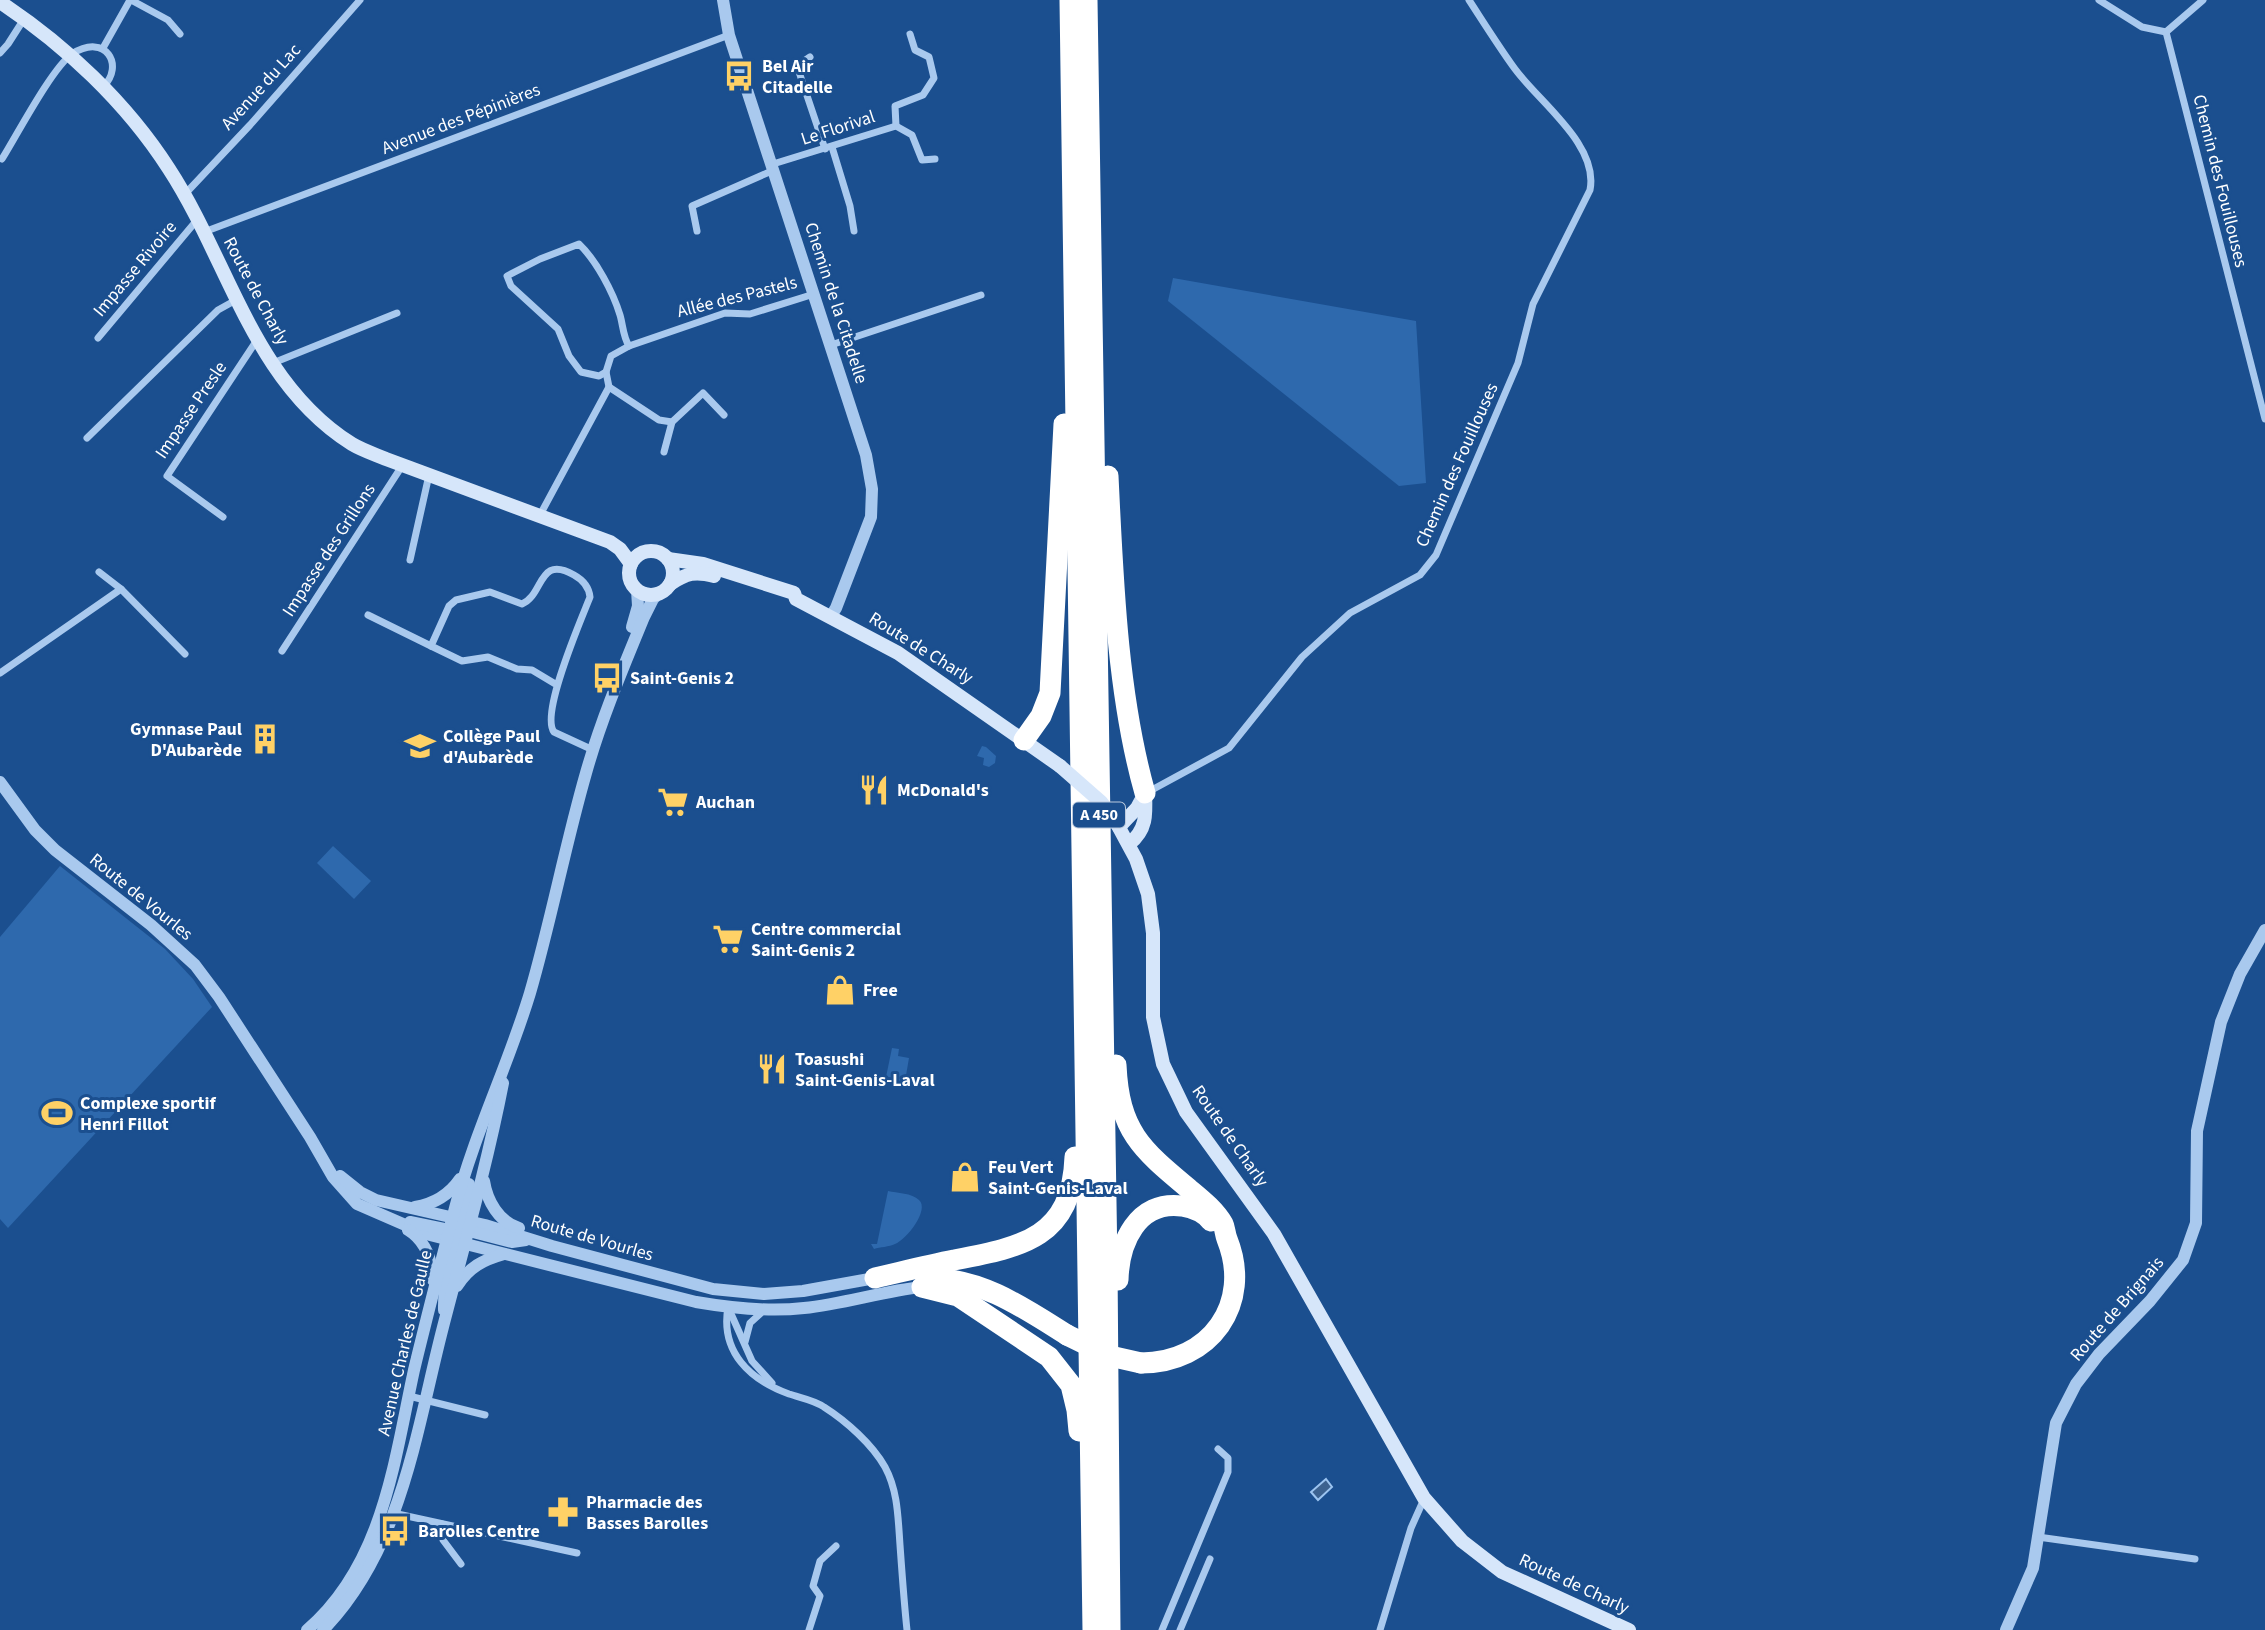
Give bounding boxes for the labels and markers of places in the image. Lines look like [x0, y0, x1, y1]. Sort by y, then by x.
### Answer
place label: Bel Air Citadelle [762, 54, 833, 100]
bus stop icon: Bel Air Citadelle [722, 59, 756, 93]
bus stop icon: Saint-Genis 2 [590, 661, 624, 695]
place label: Saint-Genis 2 [630, 666, 734, 691]
place label: Gymnase Paul D'Aubarède [130, 717, 242, 763]
building icon: Gymnase Paul D'Aubarède [248, 722, 282, 756]
place label: Collège Paul d'Aubarède [443, 724, 540, 770]
school or university icon: Collège Paul d'Aubarède [403, 729, 437, 763]
restaurant icon: McDonald's [857, 773, 891, 807]
place label: McDonald's [897, 778, 989, 803]
supermarket icon: Auchan [656, 785, 690, 819]
place label: Auchan [695, 790, 755, 815]
place label: Centre commercial Saint-Genis 2 [751, 917, 901, 963]
supermarket icon: Centre commercial Saint-Genis 2 [711, 922, 745, 956]
shop icon: Free [823, 973, 857, 1007]
place label: Free [863, 978, 898, 1003]
place label: Toasushi Saint-Genis-Laval [795, 1047, 935, 1093]
restaurant icon: Toasushi Saint-Genis-Laval [755, 1052, 789, 1086]
place label: Complexe sportif Henri Fillot [80, 1091, 216, 1137]
sports icon: Complexe sportif Henri Fillot [40, 1096, 74, 1130]
place label: Feu Vert Saint-Genis-Laval [988, 1155, 1128, 1201]
shop icon: Feu Vert Saint-Genis-Laval [948, 1160, 982, 1194]
place label: Pharmacie des Basses Barolles [586, 1490, 708, 1536]
pharmacy icon: Pharmacie des Basses Barolles [546, 1495, 580, 1529]
bus stop icon: Barolles Centre [378, 1514, 412, 1548]
place label: Barolles Centre [418, 1519, 540, 1544]

